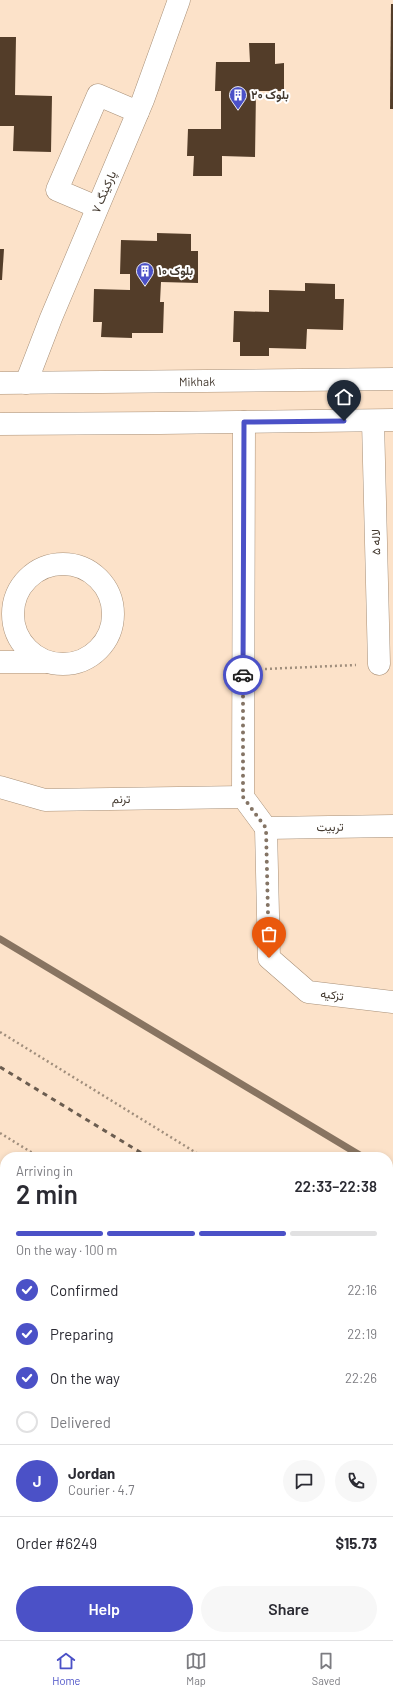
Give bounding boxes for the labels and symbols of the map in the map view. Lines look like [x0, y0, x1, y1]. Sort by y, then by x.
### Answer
building icon: بلوک ۲۰ [228, 85, 248, 110]
place label: بلوک ۲۰ [251, 87, 289, 103]
street label: پارکینگ ۷ [88, 168, 120, 216]
building icon: بلوک ۱۰ [135, 261, 155, 286]
place label: بلوک ۱۰ [158, 263, 193, 279]
street label: Mikhak [179, 374, 215, 388]
pin [327, 380, 361, 421]
street label: لاله ۵ [368, 529, 382, 555]
courier [223, 655, 263, 695]
street label: ترنم [112, 791, 131, 807]
street label: تربیت [316, 819, 344, 835]
pin [252, 917, 286, 958]
street label: تزکیه [319, 986, 345, 1004]

